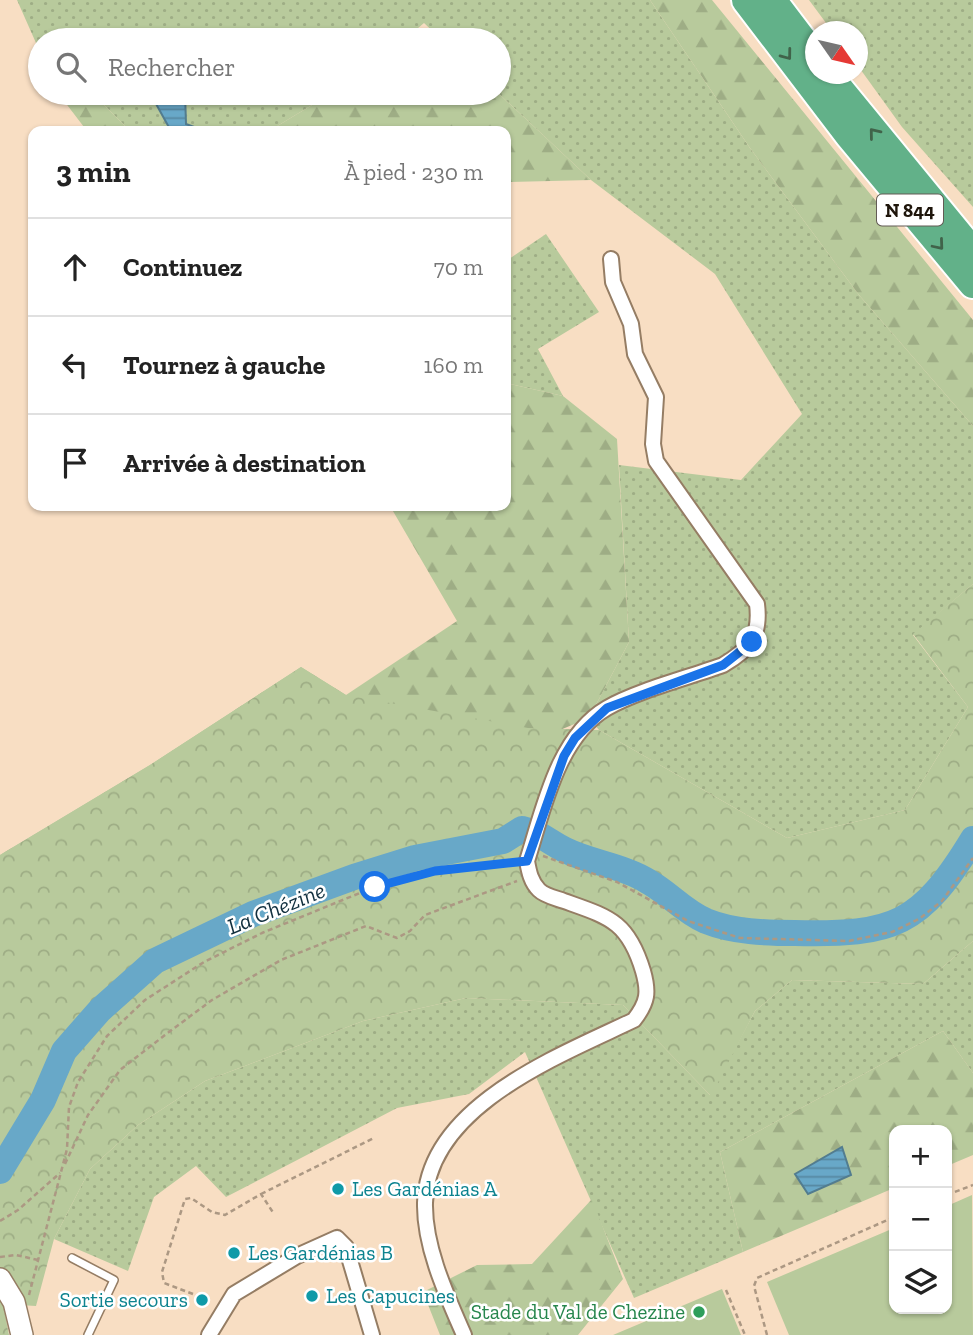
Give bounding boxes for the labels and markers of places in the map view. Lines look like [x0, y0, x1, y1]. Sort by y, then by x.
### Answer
place label: Les Gardénias A [352, 1176, 498, 1201]
marker: Les Gardénias A [330, 1181, 346, 1197]
place label: Les Gardénias B [248, 1240, 393, 1265]
marker: Les Gardénias B [226, 1245, 242, 1261]
place label: Les Capucines [326, 1283, 455, 1308]
place label: Sortie secours [60, 1287, 188, 1312]
marker: Les Capucines [304, 1288, 320, 1304]
marker: Sortie secours [194, 1292, 210, 1308]
place label: Stade du Val de Chezine [471, 1299, 685, 1324]
marker: Stade du Val de Chezine [691, 1304, 707, 1320]

